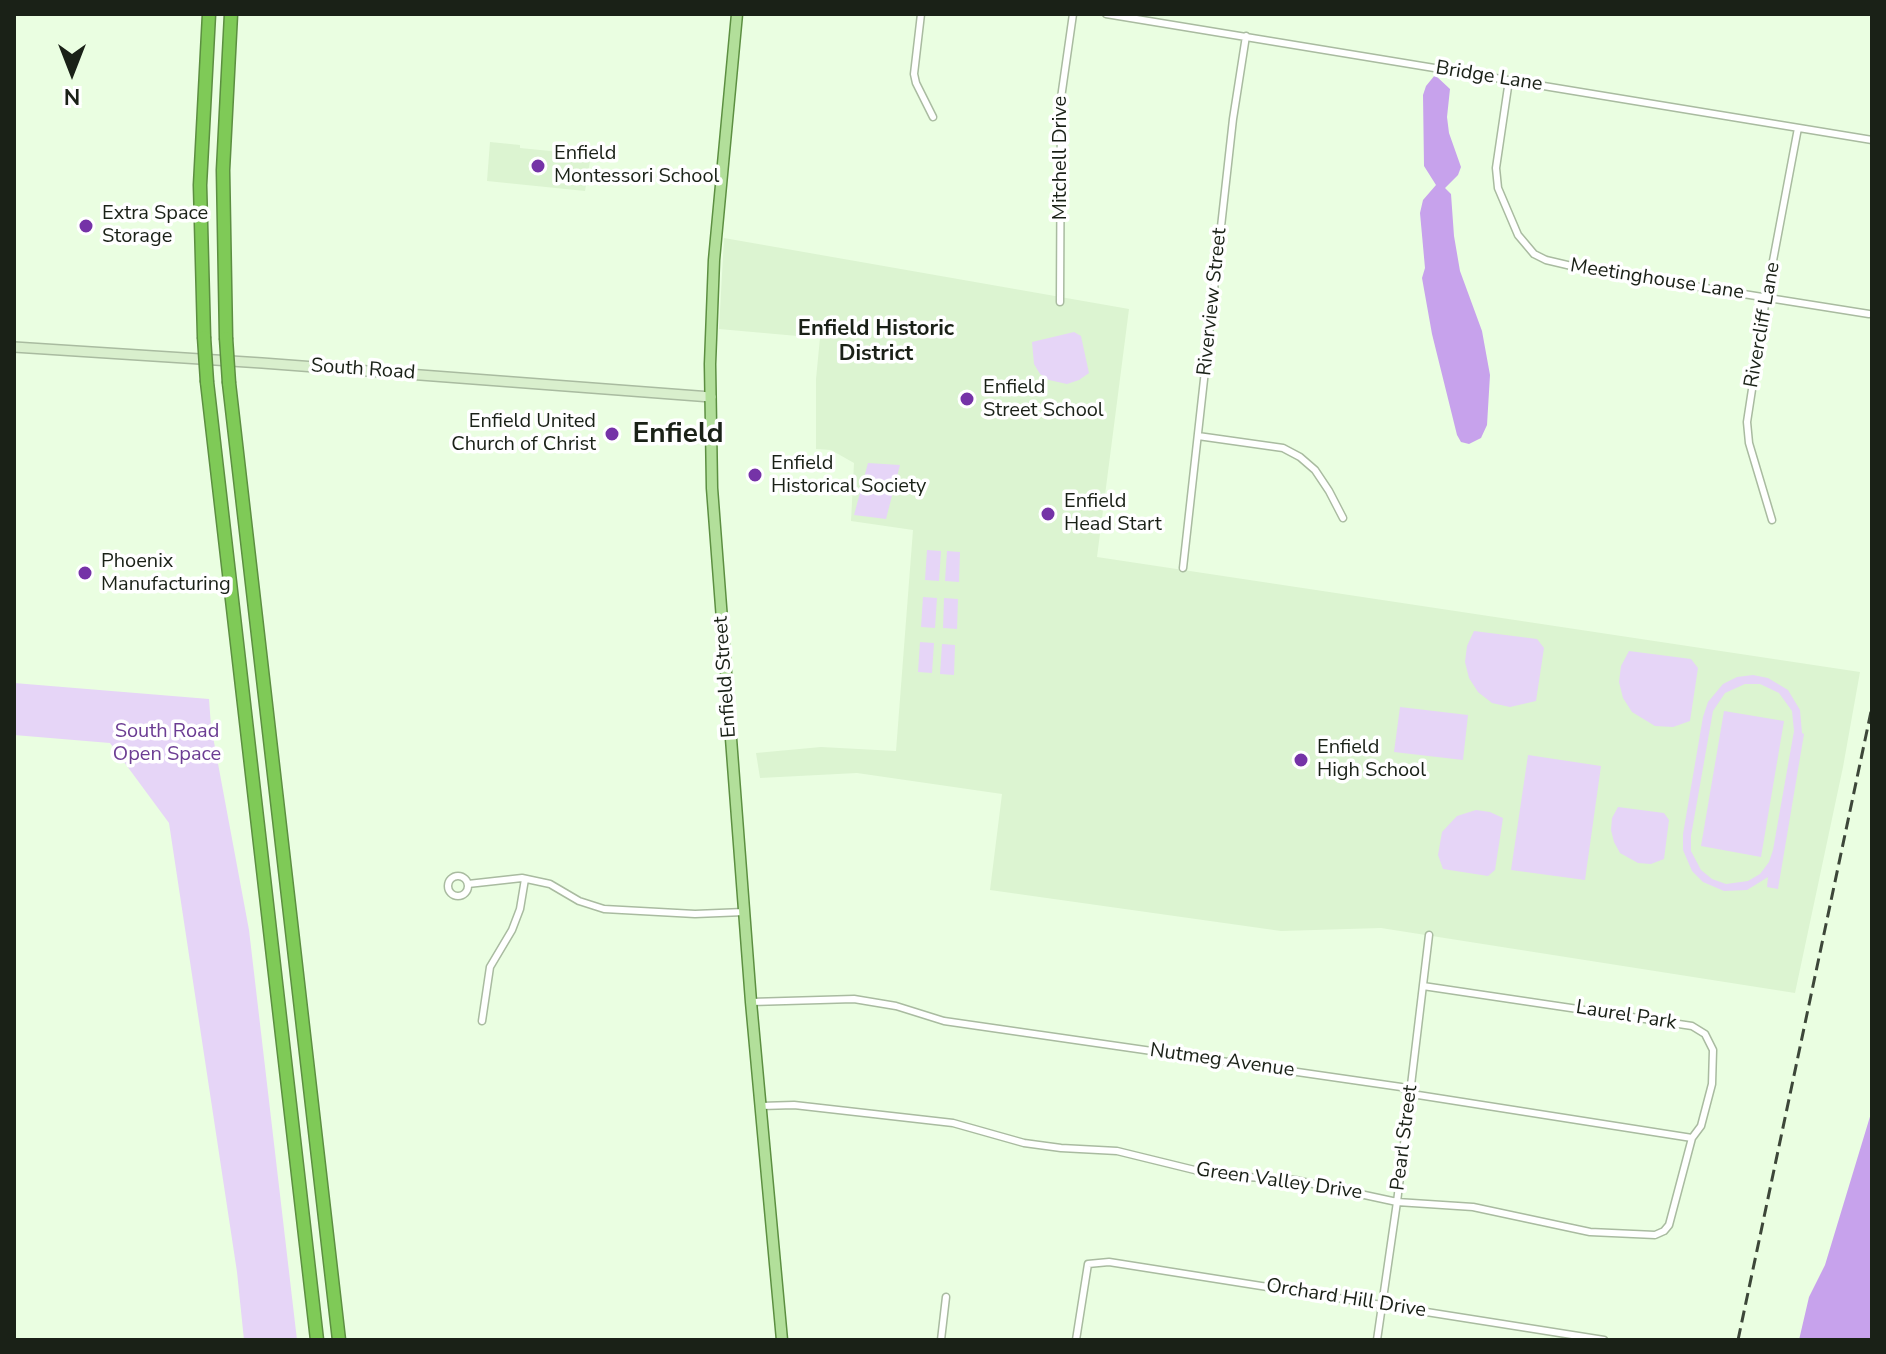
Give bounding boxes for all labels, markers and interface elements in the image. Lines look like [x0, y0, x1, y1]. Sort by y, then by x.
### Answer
north arrow [32, 32, 112, 112]
street label: Bridge Lane [1434, 57, 1544, 97]
text: N [64, 81, 80, 111]
street label: Mitchell Drive [1049, 96, 1073, 220]
place label: Enfield Montessori School [554, 142, 719, 189]
marker: Enfield Montessori School [529, 157, 547, 175]
place label: Extra Space Storage [102, 202, 208, 249]
marker: Extra Space Storage [77, 217, 95, 235]
street label: Riverview Street [1193, 227, 1233, 377]
street label: Meetinghouse Lane [1568, 254, 1746, 306]
street label: Rivercliff Lane [1740, 260, 1786, 390]
district label: Enfield Historic District [798, 317, 954, 368]
street label: South Road [310, 354, 416, 386]
place label: Enfield Street School [983, 376, 1104, 423]
marker: Enfield Street School [958, 390, 976, 408]
place label: Enfield United Church of Christ [451, 410, 596, 457]
district label: Enfield [633, 418, 723, 452]
marker: Enfield United Church of Christ [603, 425, 621, 443]
place label: Enfield Historical Society [771, 452, 926, 499]
marker: Enfield Historical Society [746, 466, 764, 484]
place label: Enfield Head Start [1064, 490, 1162, 537]
marker: Enfield Head Start [1039, 505, 1057, 523]
place label: Phoenix Manufacturing [101, 550, 231, 597]
marker: Phoenix Manufacturing [76, 564, 94, 582]
street label: Enfield Street [710, 615, 742, 739]
park label: South Road Open Space [113, 720, 221, 767]
place label: Enfield High School [1317, 736, 1426, 783]
marker: Enfield High School [1292, 751, 1310, 769]
street label: Laurel Park [1574, 996, 1678, 1036]
street label: Nutmeg Avenue [1148, 1039, 1296, 1083]
street label: Pearl Street [1387, 1084, 1423, 1192]
street label: Green Valley Drive [1194, 1158, 1364, 1206]
street label: Orchard Hill Drive [1264, 1275, 1428, 1323]

